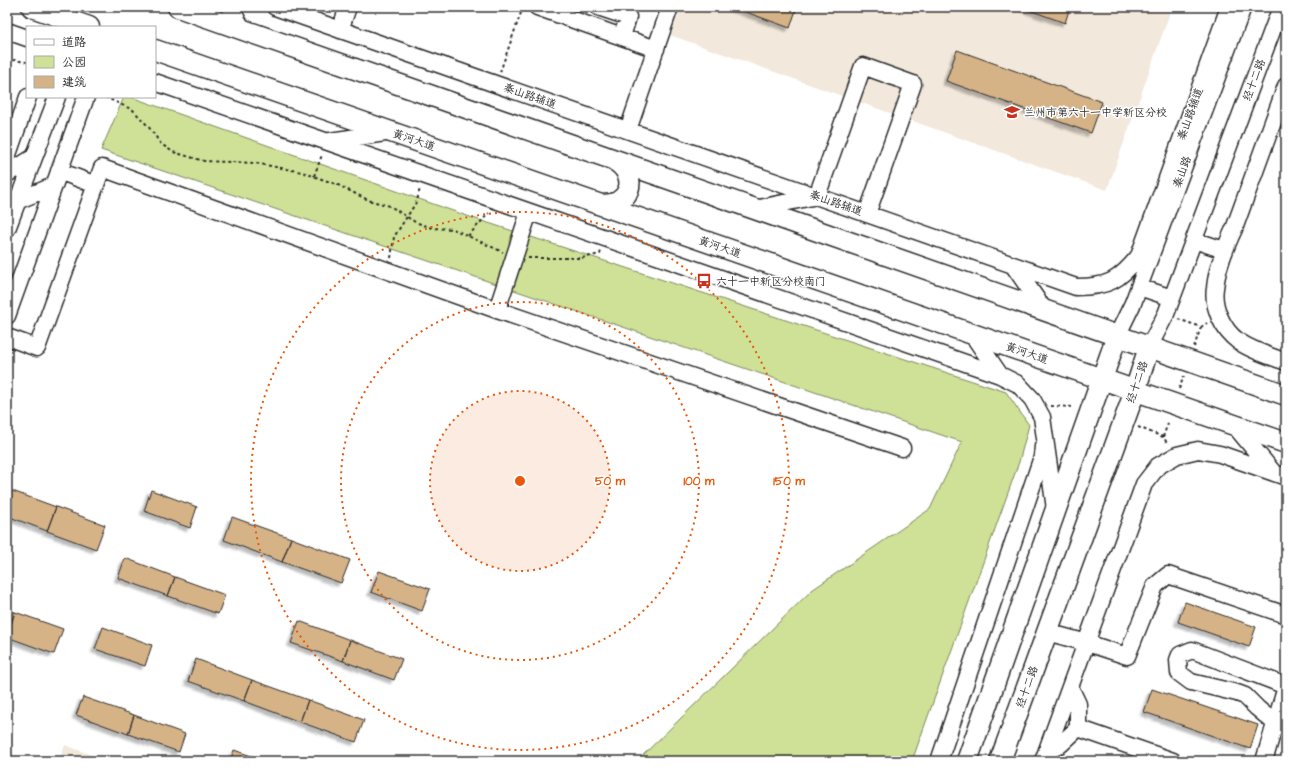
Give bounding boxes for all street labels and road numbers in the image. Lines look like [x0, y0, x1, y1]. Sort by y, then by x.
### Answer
street label: 经十二路 [1239, 57, 1269, 103]
street label: 秦山路辅道 [502, 80, 558, 112]
street label: 秦山路辅道 [1174, 86, 1206, 142]
street label: 黄河大道 [391, 126, 437, 154]
street label: 秦山路 [1169, 154, 1195, 190]
street label: 秦山路辅道 [808, 187, 864, 219]
street label: 黄河大道 [697, 233, 743, 261]
street label: 黄河大道 [1004, 339, 1050, 367]
street label: 经十二路 [1123, 359, 1151, 405]
street label: 经十二路 [1012, 664, 1042, 710]

